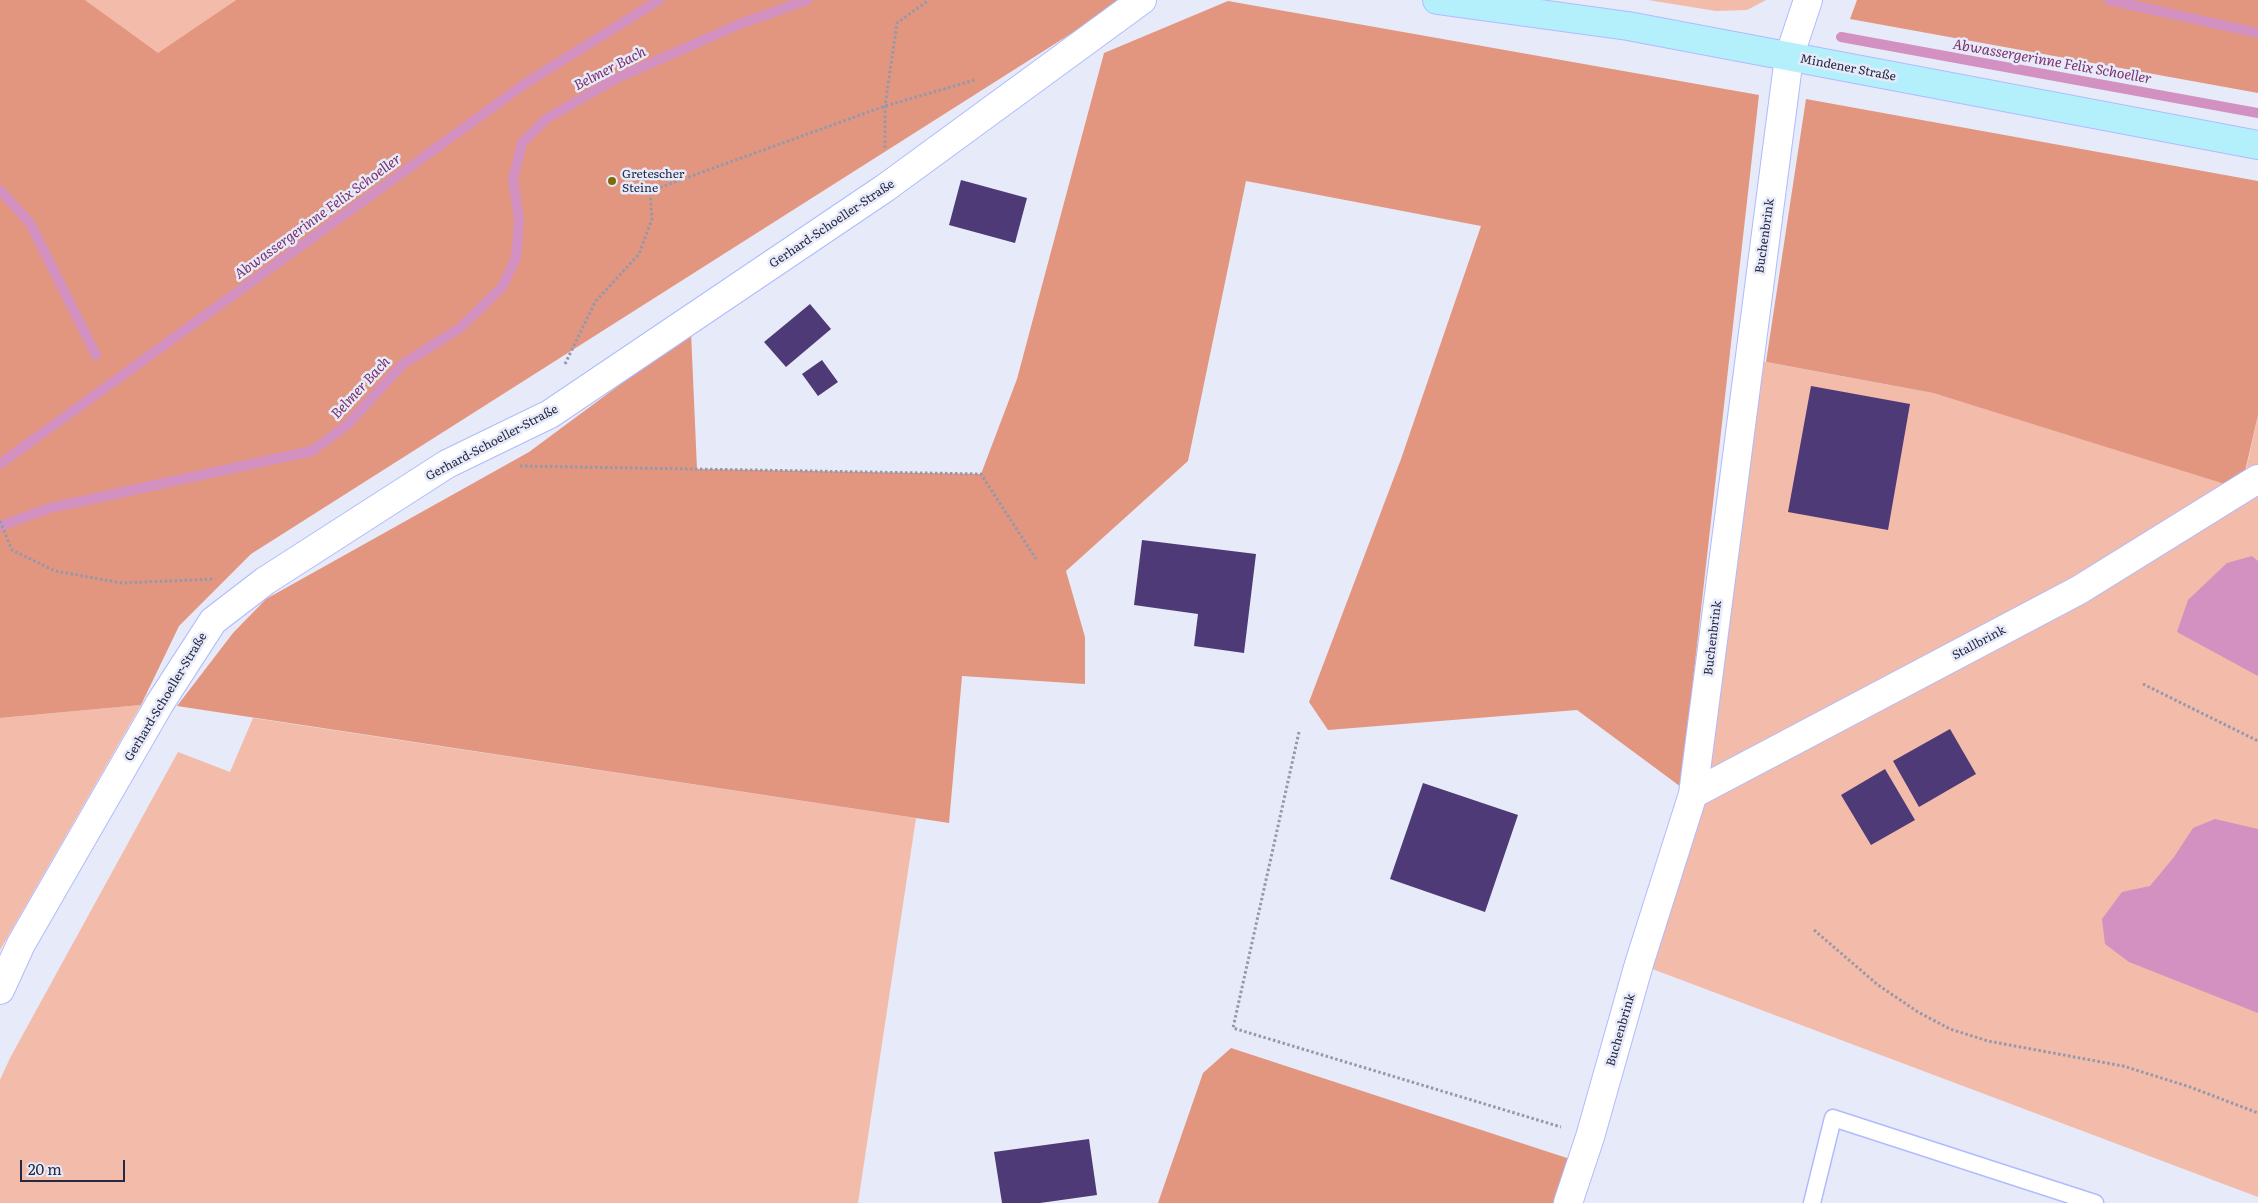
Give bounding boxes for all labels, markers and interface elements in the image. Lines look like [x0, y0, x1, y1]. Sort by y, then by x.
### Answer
water label: Abwassergerinne Felix Schoeller [1951, 36, 2153, 88]
water label: Belmer Bach [571, 44, 649, 94]
street label: Mindener Straße [1799, 52, 1897, 84]
water label: Abwassergerinne Felix Schoeller [231, 151, 405, 283]
place label: Gretescher Steine [622, 167, 684, 195]
marker: Gretescher Steine [606, 175, 618, 187]
street label: Gerhard-Schoeller-Straße [767, 177, 897, 271]
street label: Buchenbrink [1753, 198, 1777, 274]
water label: Belmer Bach [328, 354, 394, 422]
street label: Gerhard-Schoeller-Straße [424, 402, 560, 484]
street label: Buchenbrink [1701, 600, 1725, 676]
street label: Stallbrink [1950, 623, 2008, 663]
street label: Gerhard-Schoeller-Straße [122, 630, 210, 764]
street label: Buchenbrink [1604, 992, 1638, 1068]
scale bar [22, 1150, 128, 1182]
text: 20 m [28, 1157, 62, 1180]

